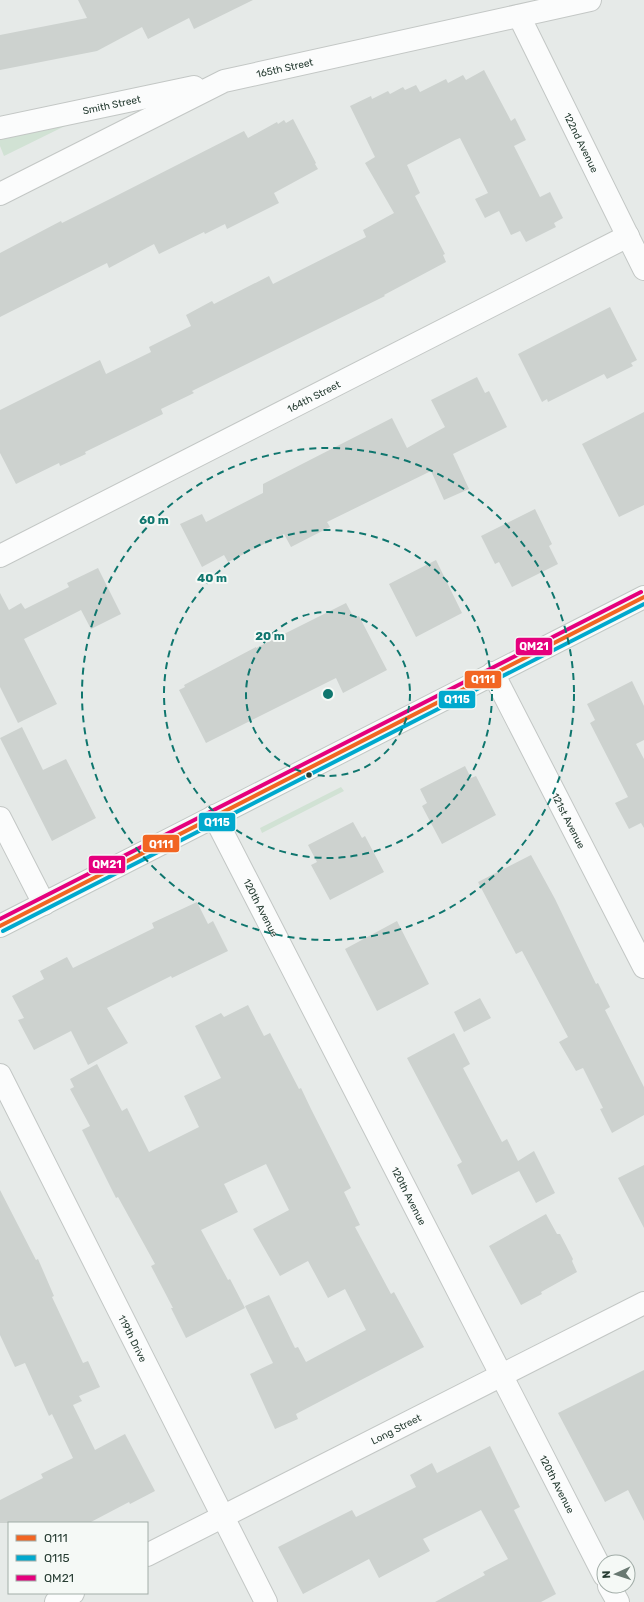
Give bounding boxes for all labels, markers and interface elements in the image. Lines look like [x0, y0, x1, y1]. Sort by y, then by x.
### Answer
street label: 165th Street [255, 56, 314, 81]
street label: Smith Street [82, 93, 142, 117]
street label: 122nd Avenue [561, 111, 601, 175]
street label: 164th Street [286, 379, 343, 416]
text: 60 m [139, 513, 169, 527]
text: 40 m [197, 571, 227, 585]
text: 20 m [255, 629, 285, 643]
line badge: QM21 [515, 637, 553, 656]
text: QM21 [519, 640, 549, 653]
line badge: Q111 [464, 670, 502, 689]
text: Q111 [471, 673, 495, 686]
centre of rings [321, 687, 335, 701]
line badge: Q115 [438, 690, 476, 709]
text: Q115 [444, 693, 470, 706]
unlabelled marker [304, 770, 314, 780]
street label: 121st Avenue [549, 791, 587, 851]
line badge: Q115 [198, 812, 236, 832]
text: Q115 [204, 816, 230, 829]
line badge: Q111 [142, 834, 180, 853]
text: Q111 [149, 838, 173, 851]
line badge: QM21 [88, 855, 126, 874]
text: QM21 [92, 858, 122, 871]
street label: 120th Avenue [240, 877, 280, 940]
street label: 120th Avenue [388, 1165, 428, 1228]
street label: 119th Drive [115, 1313, 149, 1365]
street label: Long Street [369, 1412, 423, 1447]
street label: 120th Avenue [536, 1453, 576, 1516]
legend [8, 1522, 148, 1594]
text: Q111 [44, 1531, 68, 1545]
text: Q115 [44, 1551, 70, 1565]
north arrow [596, 1554, 636, 1594]
text: N [600, 1570, 613, 1579]
text: QM21 [44, 1571, 74, 1585]

